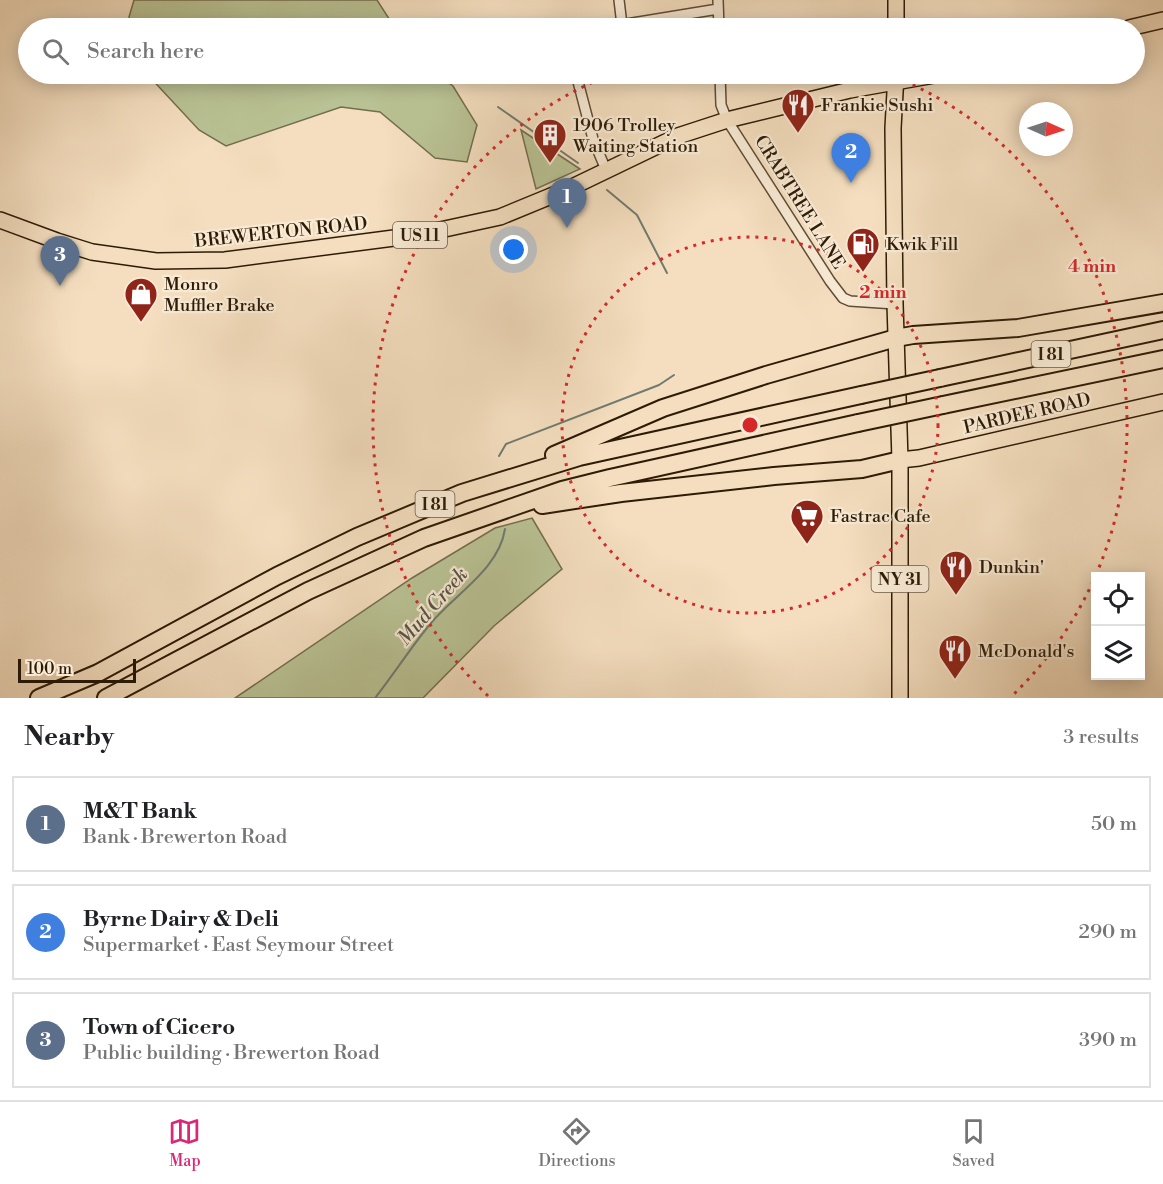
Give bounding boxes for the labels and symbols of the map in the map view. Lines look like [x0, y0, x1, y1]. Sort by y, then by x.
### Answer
restaurant icon: Frankie Sushi [780, 87, 816, 134]
place label: Frankie Sushi [821, 94, 934, 117]
north arrow [1019, 102, 1073, 156]
place label: 1906 Trolley Waiting Station [572, 114, 699, 158]
building icon: 1906 Trolley Waiting Station [532, 117, 568, 164]
street label: CRABTREE LANE [749, 131, 850, 274]
pin: 2 [832, 134, 870, 183]
pin: 1 [548, 178, 586, 228]
street label: BREWERTON ROAD [193, 212, 369, 253]
road number: US 11 [393, 222, 447, 248]
fuel station icon: Kwik Fill [845, 226, 881, 273]
place label: Kwik Fill [886, 233, 959, 256]
your location [499, 235, 528, 264]
pin: 3 [40, 236, 80, 286]
text: 4 min [1068, 255, 1116, 278]
place label: Monro Muffler Brake [164, 273, 274, 317]
shop icon: Monro Muffler Brake [123, 276, 159, 323]
text: 2 min [859, 281, 907, 304]
road number: I 81 [1032, 341, 1070, 367]
street label: PARDEE ROAD [961, 388, 1093, 439]
centre of rings [740, 415, 760, 435]
road number: I 81 [416, 491, 454, 517]
supermarket icon: Fastrac Cafe [789, 498, 825, 545]
place label: Fastrac Cafe [830, 505, 931, 528]
restaurant icon: Dunkin' [938, 549, 974, 596]
place label: Dunkin' [979, 556, 1044, 579]
water label: Mud Creek [392, 563, 474, 651]
road number: NY 31 [872, 566, 928, 592]
restaurant icon: McDonald's [937, 633, 973, 680]
place label: McDonald's [978, 640, 1075, 663]
scale bar [18, 656, 136, 684]

